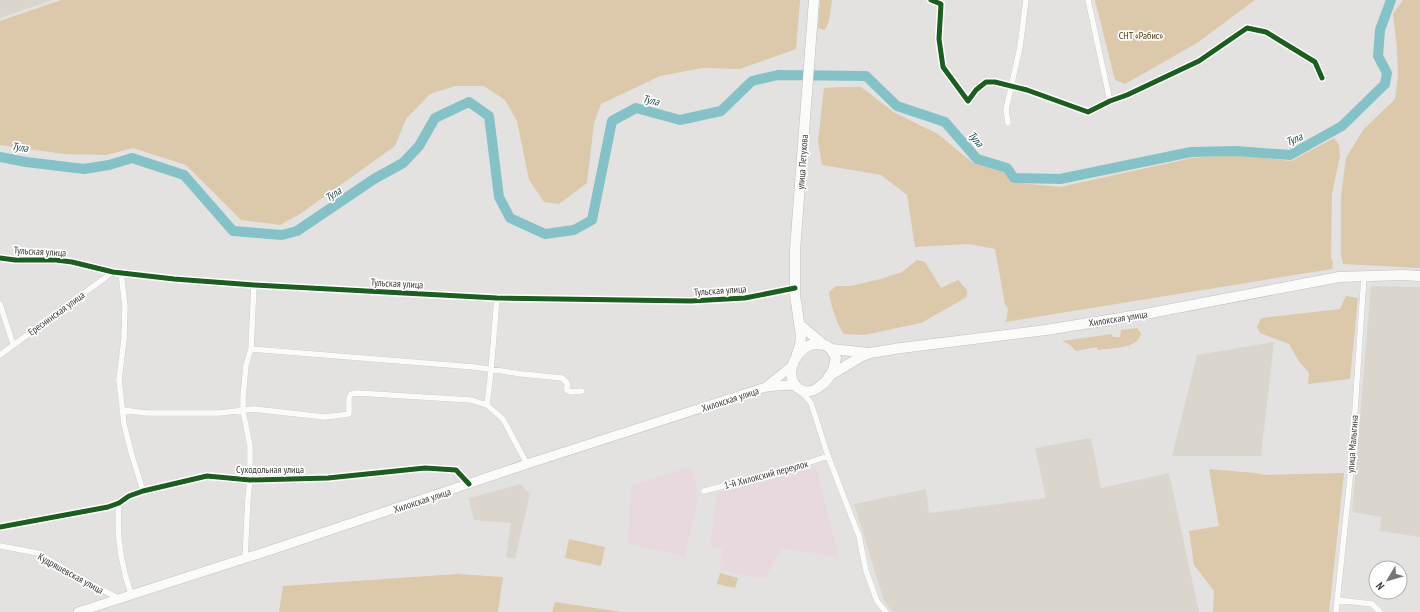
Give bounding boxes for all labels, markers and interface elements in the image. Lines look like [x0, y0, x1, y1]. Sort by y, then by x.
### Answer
park label: СНТ «Рабис» [1119, 29, 1163, 42]
water label: Тула [641, 91, 661, 109]
water label: Тула [965, 128, 987, 150]
water label: Тула [1284, 129, 1305, 149]
street label: улица Петухова [794, 134, 811, 190]
water label: Тула [11, 139, 30, 155]
water label: Тула [322, 183, 344, 204]
street label: Тульская улица [13, 244, 67, 259]
street label: Тульская улица [370, 276, 424, 291]
street label: Тульская улица [693, 282, 747, 299]
street label: Ереснинская улица [25, 288, 87, 338]
street label: Хилокская улица [1088, 307, 1148, 330]
street label: Хилокская улица [700, 384, 760, 415]
street label: улица Малыгина [1344, 415, 1361, 473]
street label: 1-й Хилокский переулок [723, 457, 810, 492]
street label: Суходольная улица [236, 463, 304, 476]
street label: Хилокская улица [392, 485, 452, 516]
street label: Кудряшевская улица [36, 550, 106, 597]
north arrow [1368, 560, 1408, 600]
text: N [1373, 579, 1387, 593]

